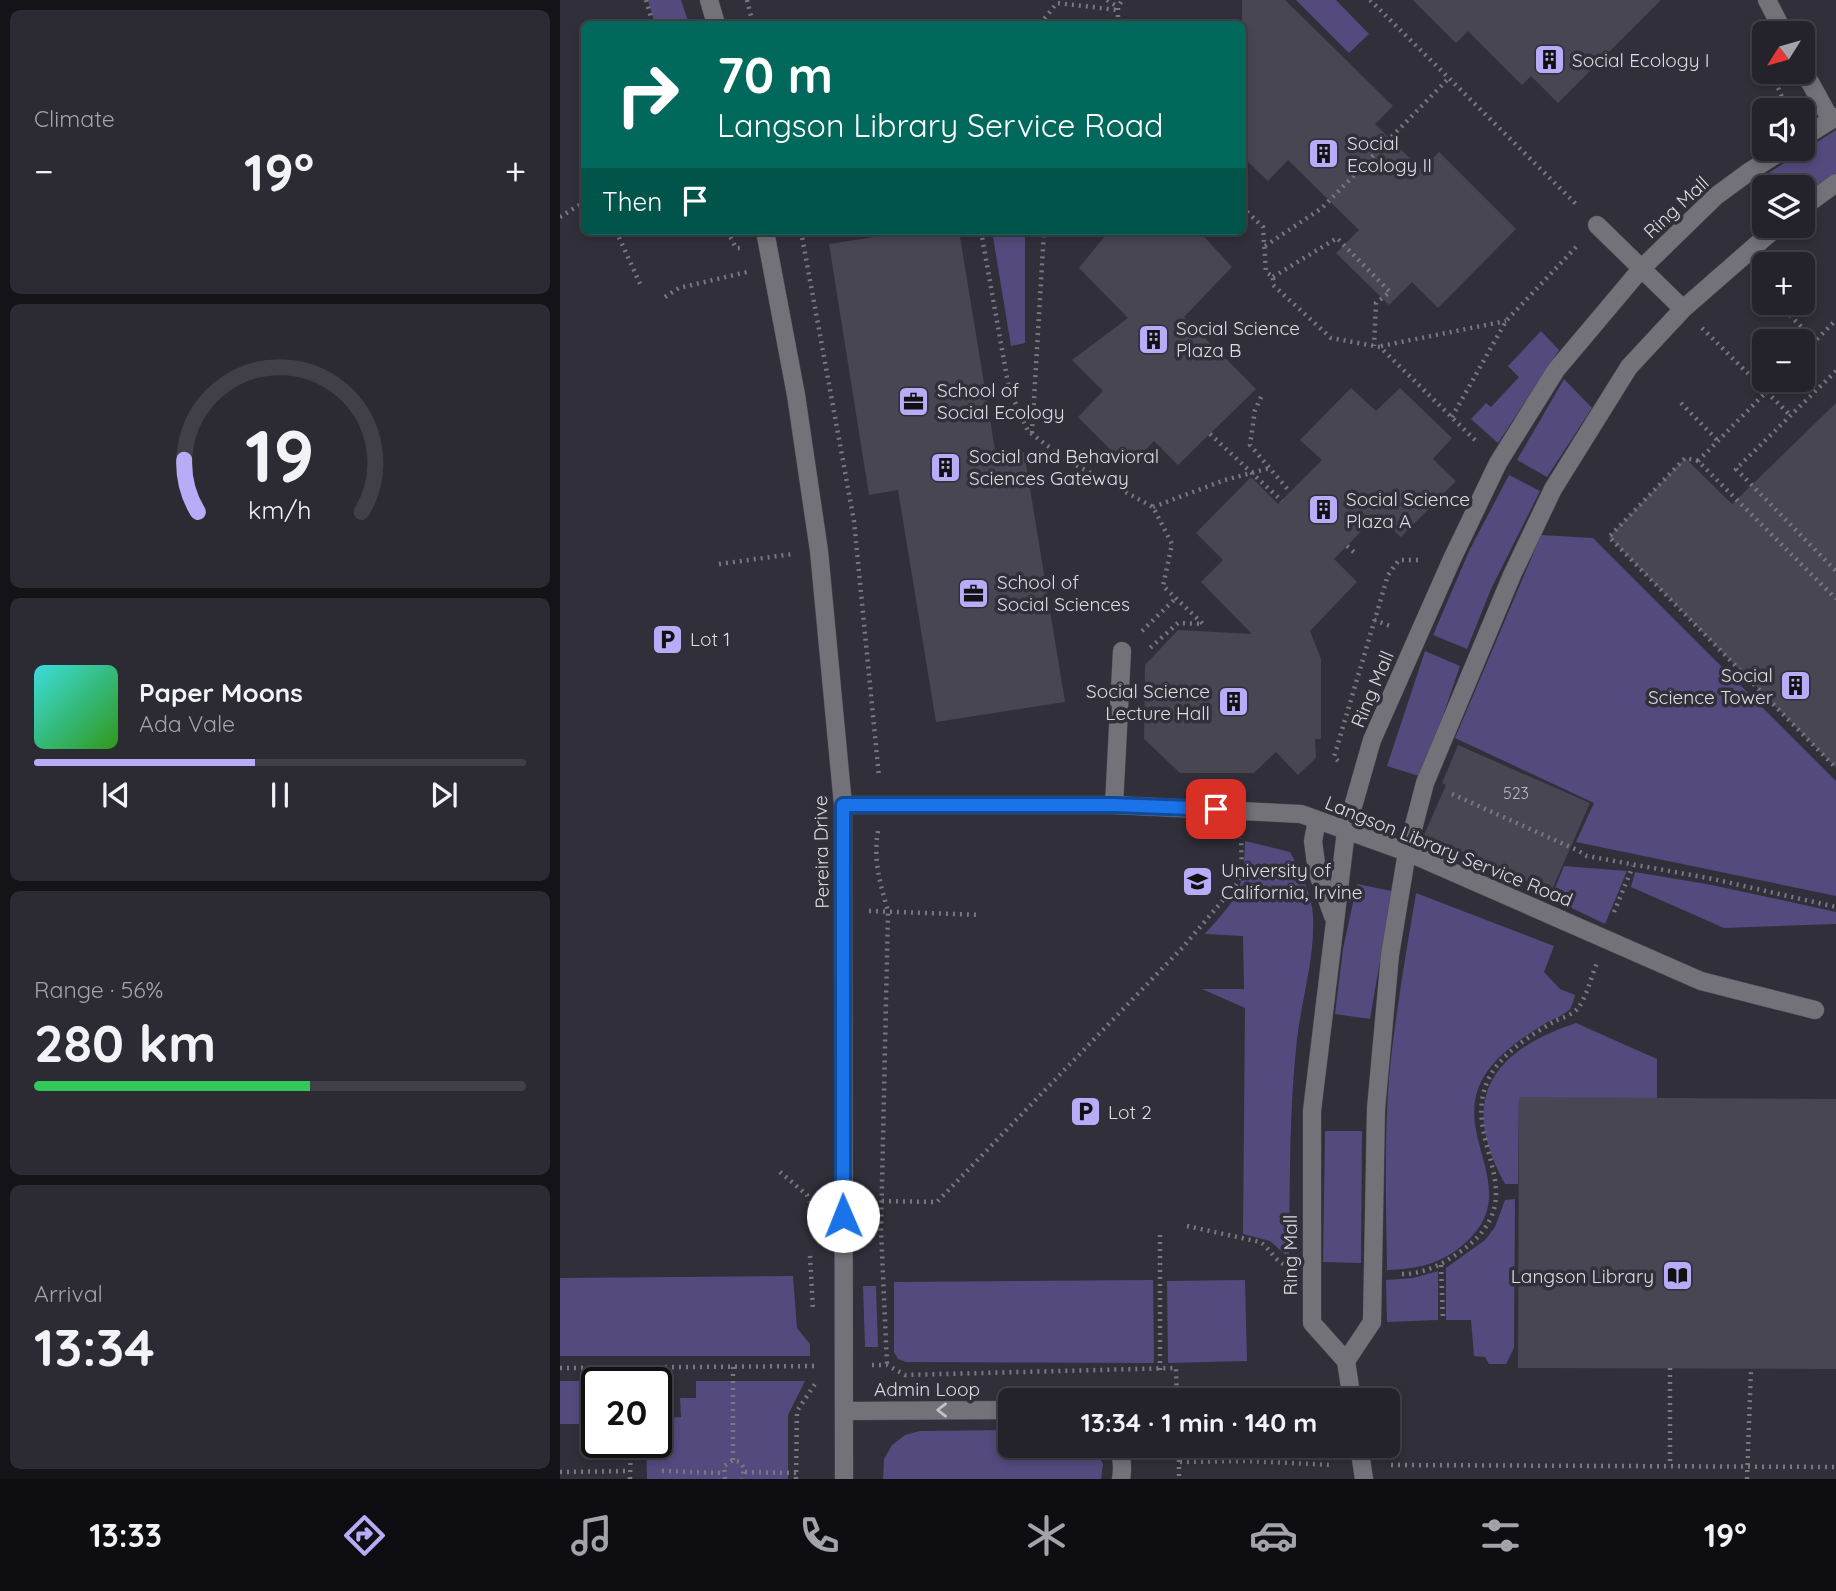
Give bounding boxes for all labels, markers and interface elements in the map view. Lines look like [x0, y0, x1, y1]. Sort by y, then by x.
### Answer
north arrow [1752, 21, 1815, 84]
map controls [1752, 21, 1815, 392]
building icon: Social Ecology I [1532, 43, 1566, 77]
text: 70 m [717, 44, 833, 105]
place label: Social Ecology I [1572, 48, 1709, 72]
icon: right [602, 49, 693, 140]
button: sound [1752, 98, 1815, 161]
text: Climate [34, 104, 115, 133]
text: Langson Library Service Road [717, 105, 1164, 145]
place label: Social Ecology II [1347, 131, 1432, 177]
building icon: Social Ecology II [1307, 137, 1341, 171]
text: 19° [244, 139, 314, 204]
text: − [34, 147, 54, 195]
text: + [505, 147, 526, 195]
street label: Ring Mall [1638, 171, 1714, 243]
button: layers [1752, 175, 1815, 238]
icon: arrive [676, 182, 714, 220]
text: Then [602, 185, 662, 218]
button: + [1752, 252, 1815, 315]
place label: Social Science Plaza B [1176, 316, 1300, 362]
building icon: Social Science Plaza B [1136, 322, 1170, 356]
button: − [1752, 329, 1815, 392]
place label: School of Social Ecology [937, 378, 1064, 424]
office icon: School of Social Ecology [897, 384, 931, 418]
text: 19 [245, 409, 315, 500]
place label: Social and Behavioral Sciences Gateway [969, 444, 1159, 490]
building icon: Social and Behavioral Sciences Gateway [929, 450, 963, 484]
place label: Social Science Plaza A [1346, 487, 1470, 533]
text: km/h [248, 493, 312, 524]
building icon: Social Science Plaza A [1306, 493, 1340, 527]
place label: School of Social Sciences [997, 570, 1130, 616]
office icon: School of Social Sciences [957, 576, 991, 610]
parking icon: Lot 1 [650, 622, 684, 656]
place label: Lot 1 [690, 627, 730, 651]
street label: Ring Mall [1345, 647, 1399, 731]
place label: Social Science Tower [1648, 663, 1774, 709]
building icon: Social Science Tower [1779, 669, 1813, 703]
text: Paper Moons [139, 676, 303, 709]
place label: Social Science Lecture Hall [1086, 679, 1210, 725]
building icon: Social Science Lecture Hall [1216, 685, 1250, 719]
text: Ada Vale [139, 709, 235, 738]
icon: previous [97, 776, 135, 814]
icon: pause [261, 776, 299, 814]
icon: next [425, 776, 463, 814]
pin [1186, 779, 1246, 839]
house number: 523 [1503, 783, 1529, 803]
icon: arrive [1197, 790, 1235, 828]
street label: Langson Library Service Road [1322, 790, 1576, 912]
street label: Pereira Drive [808, 795, 834, 909]
place label: University of California, Irvine [1221, 858, 1363, 904]
school or university icon: University of California, Irvine [1181, 864, 1215, 898]
text: Range · 56% [34, 975, 163, 1004]
text: 280 km [34, 1010, 216, 1075]
parking icon: Lot 2 [1068, 1095, 1102, 1129]
place label: Lot 2 [1108, 1100, 1152, 1124]
position arrow [806, 1179, 880, 1253]
street label: Ring Mall [1278, 1215, 1302, 1295]
library icon: Langson Library [1660, 1259, 1694, 1293]
place label: Langson Library [1511, 1264, 1654, 1288]
text: Arrival [34, 1279, 103, 1308]
text: 13:34 [34, 1314, 155, 1379]
speed limit sign: 20 [581, 1367, 672, 1458]
street label: Admin Loop [874, 1377, 980, 1401]
one-way arrow [936, 1402, 946, 1418]
text: 13:34 · 1 min · 140 m [1081, 1406, 1317, 1439]
icon: directions [340, 1511, 389, 1560]
icon: music [567, 1511, 616, 1560]
icon: phone [795, 1511, 844, 1560]
icon: climate [1022, 1511, 1071, 1560]
icon: car [1249, 1511, 1298, 1560]
icon: filters [1476, 1511, 1525, 1560]
text: 13:33 [89, 1515, 162, 1555]
text: 19° [1704, 1515, 1747, 1555]

